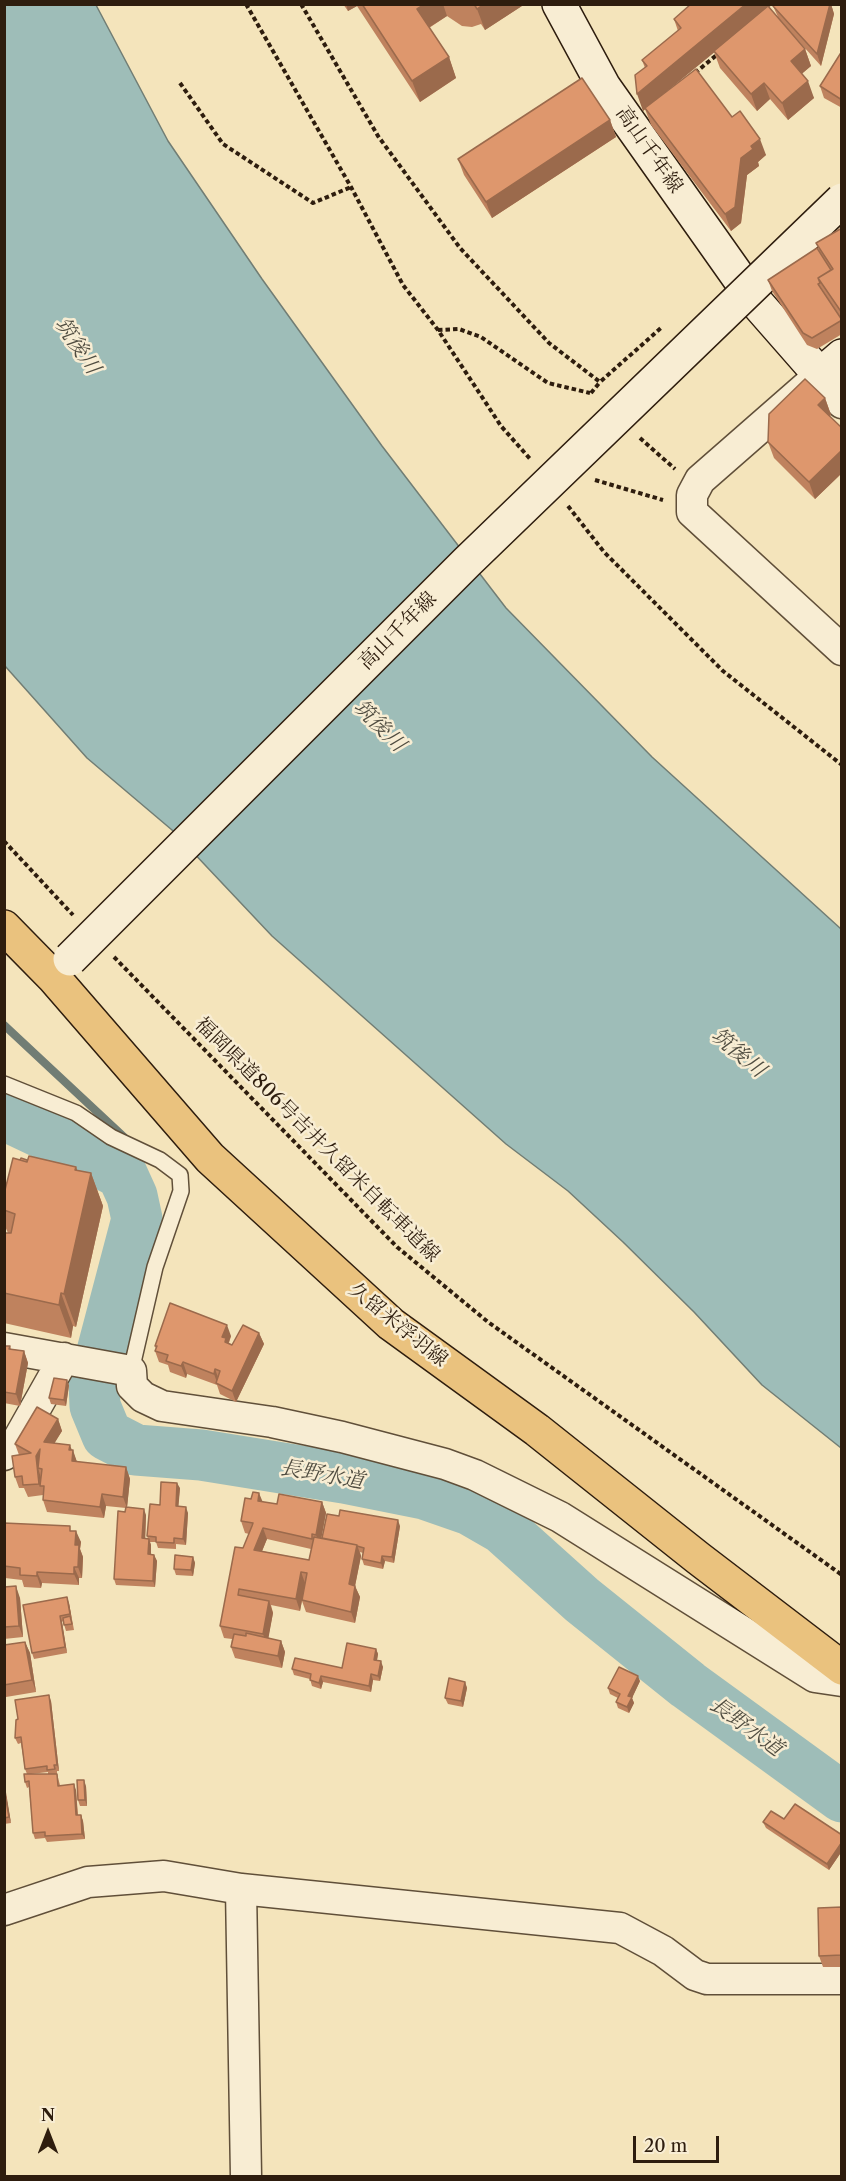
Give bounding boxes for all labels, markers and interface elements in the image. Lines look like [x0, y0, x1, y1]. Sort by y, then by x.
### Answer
street label: 高山千年線 [610, 102, 688, 198]
water label: 筑後川 [49, 313, 105, 379]
street label: 高山千年線 [354, 587, 442, 675]
water label: 筑後川 [348, 695, 410, 757]
street label: 福岡県道806号吉井久留米自転車道線 [190, 1013, 444, 1267]
water label: 筑後川 [706, 1023, 770, 1083]
street label: 久留米浮羽線 [344, 1278, 452, 1372]
water label: 長野水道 [278, 1455, 366, 1495]
water label: 長野水道 [705, 1692, 787, 1762]
north arrow [18, 2103, 78, 2163]
text: N [41, 2105, 55, 2125]
scale bar [636, 2124, 722, 2162]
text: 20 m [644, 2135, 687, 2157]

